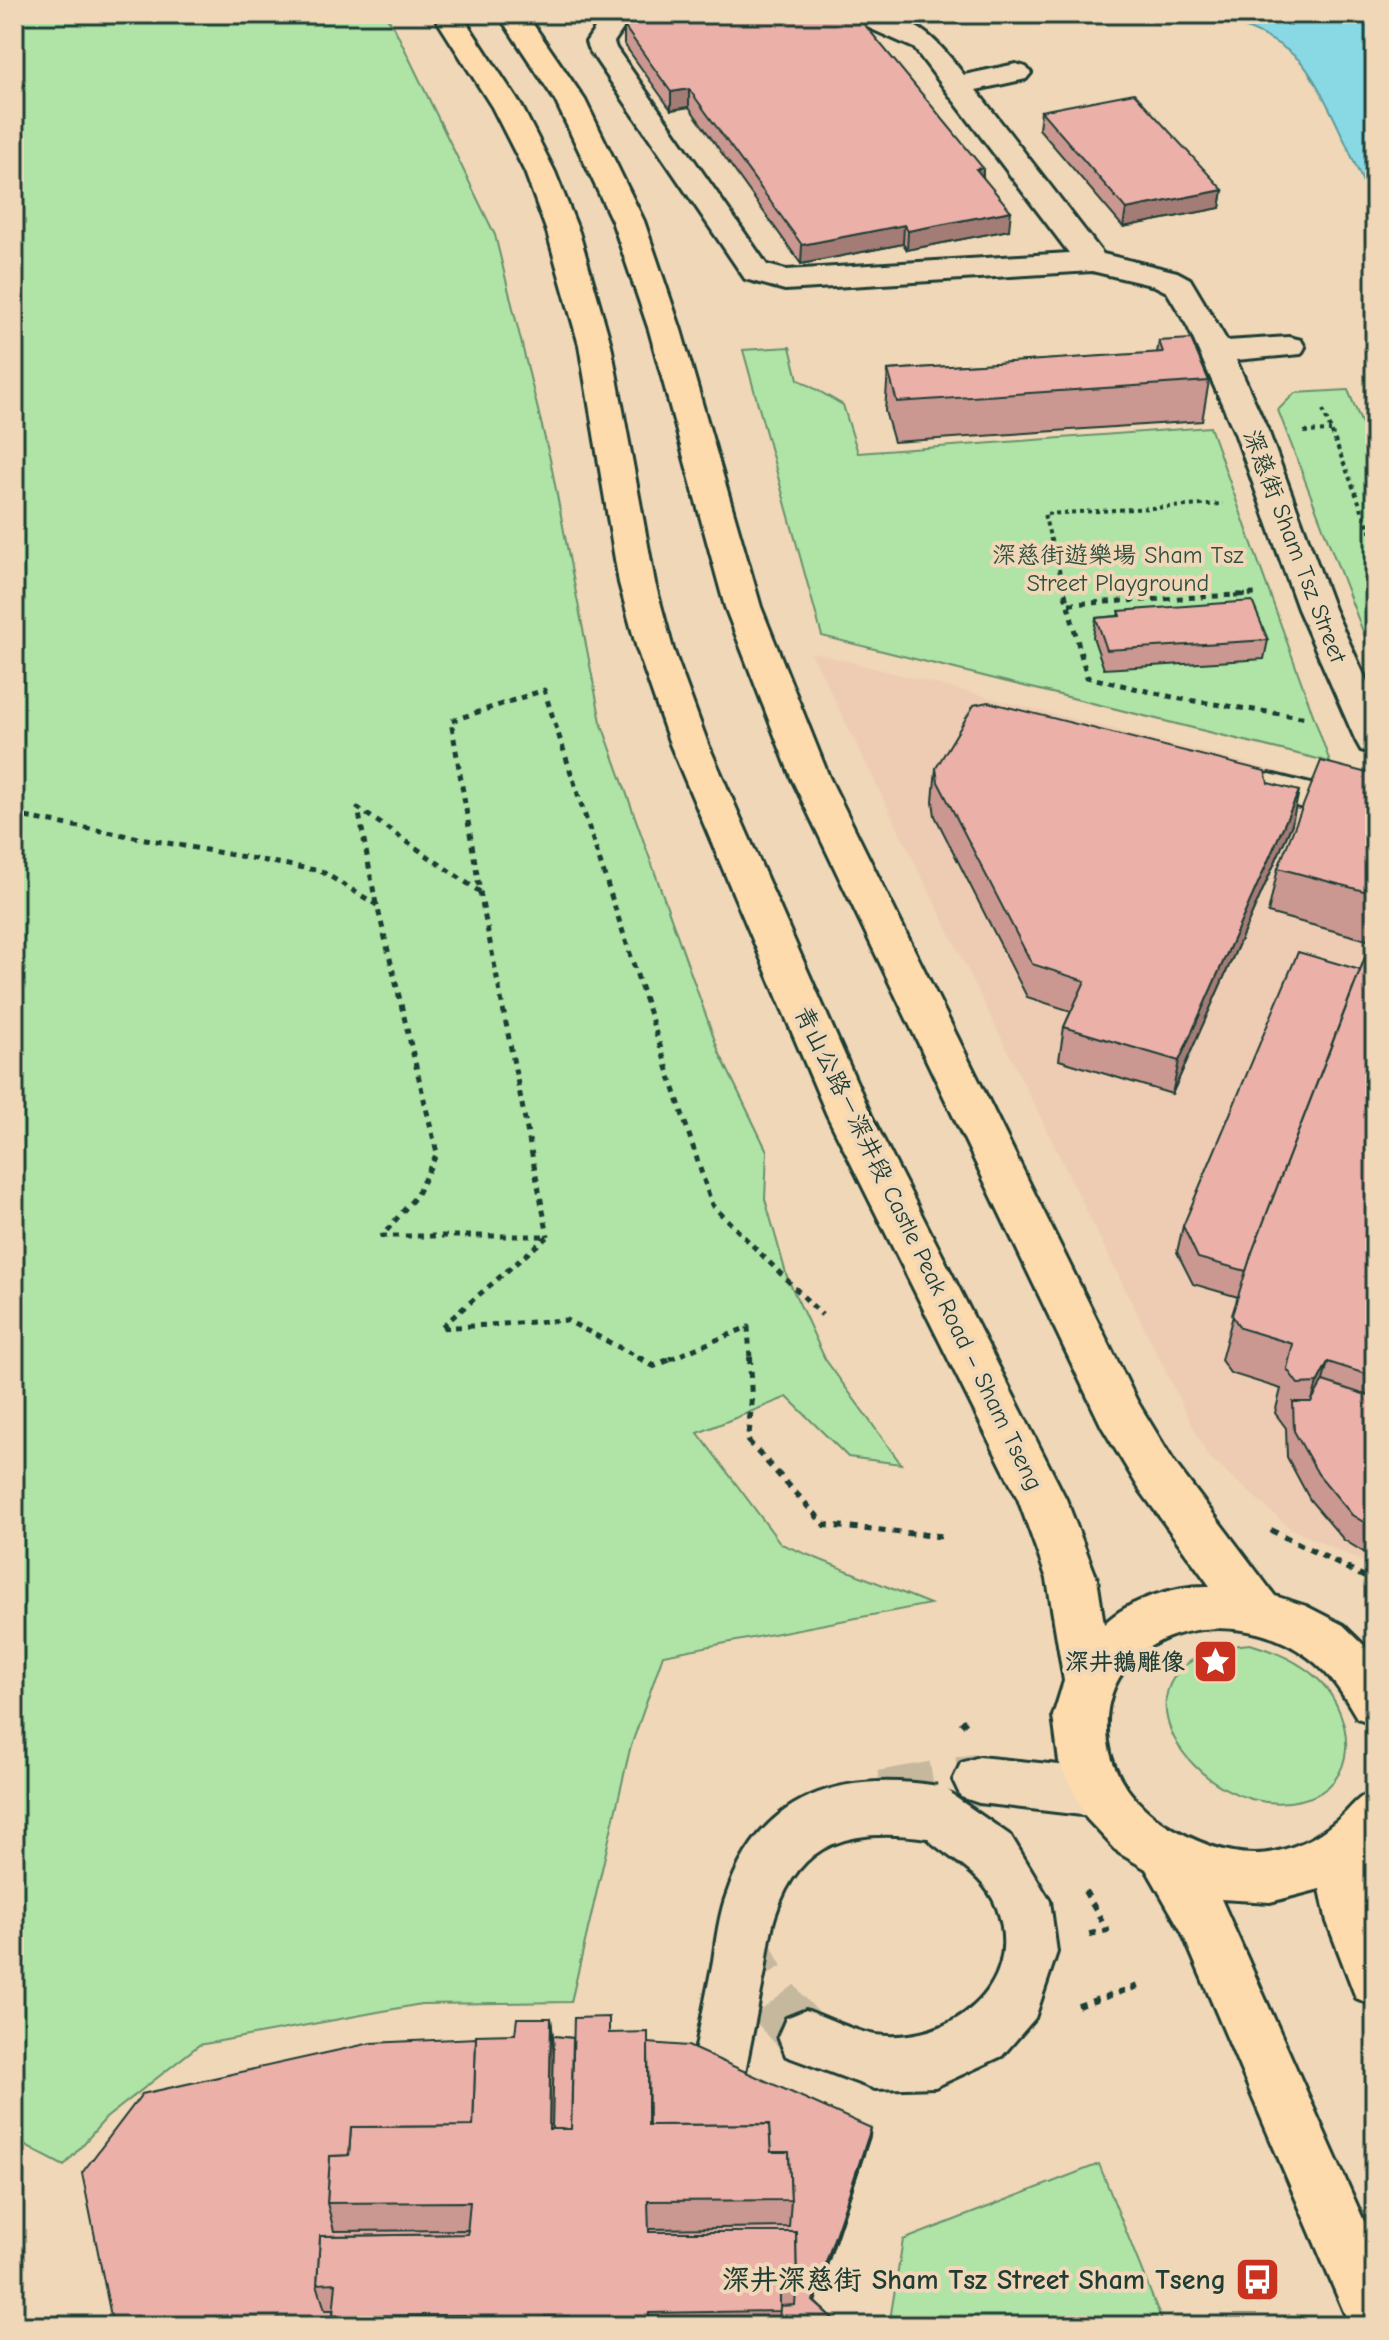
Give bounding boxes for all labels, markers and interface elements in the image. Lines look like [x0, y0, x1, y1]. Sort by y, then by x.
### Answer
street label: 深慈街 Sham Tsz Street [1238, 425, 1353, 668]
park label: 深慈街遊樂場 Sham Tsz Street Playground [992, 541, 1244, 597]
street label: 青山公路－深井段 Castle Peak Road – Sham Tseng [789, 1002, 1049, 1494]
place icon: 深井鵝雕像 [1192, 1638, 1240, 1686]
place label: 深井鵝雕像 [1065, 1648, 1185, 1676]
bus stop icon: 深井深慈街 Sham Tsz Street Sham Tseng [1233, 2255, 1281, 2303]
place label: 深井深慈街 Sham Tsz Street Sham Tseng [722, 2264, 1226, 2296]

